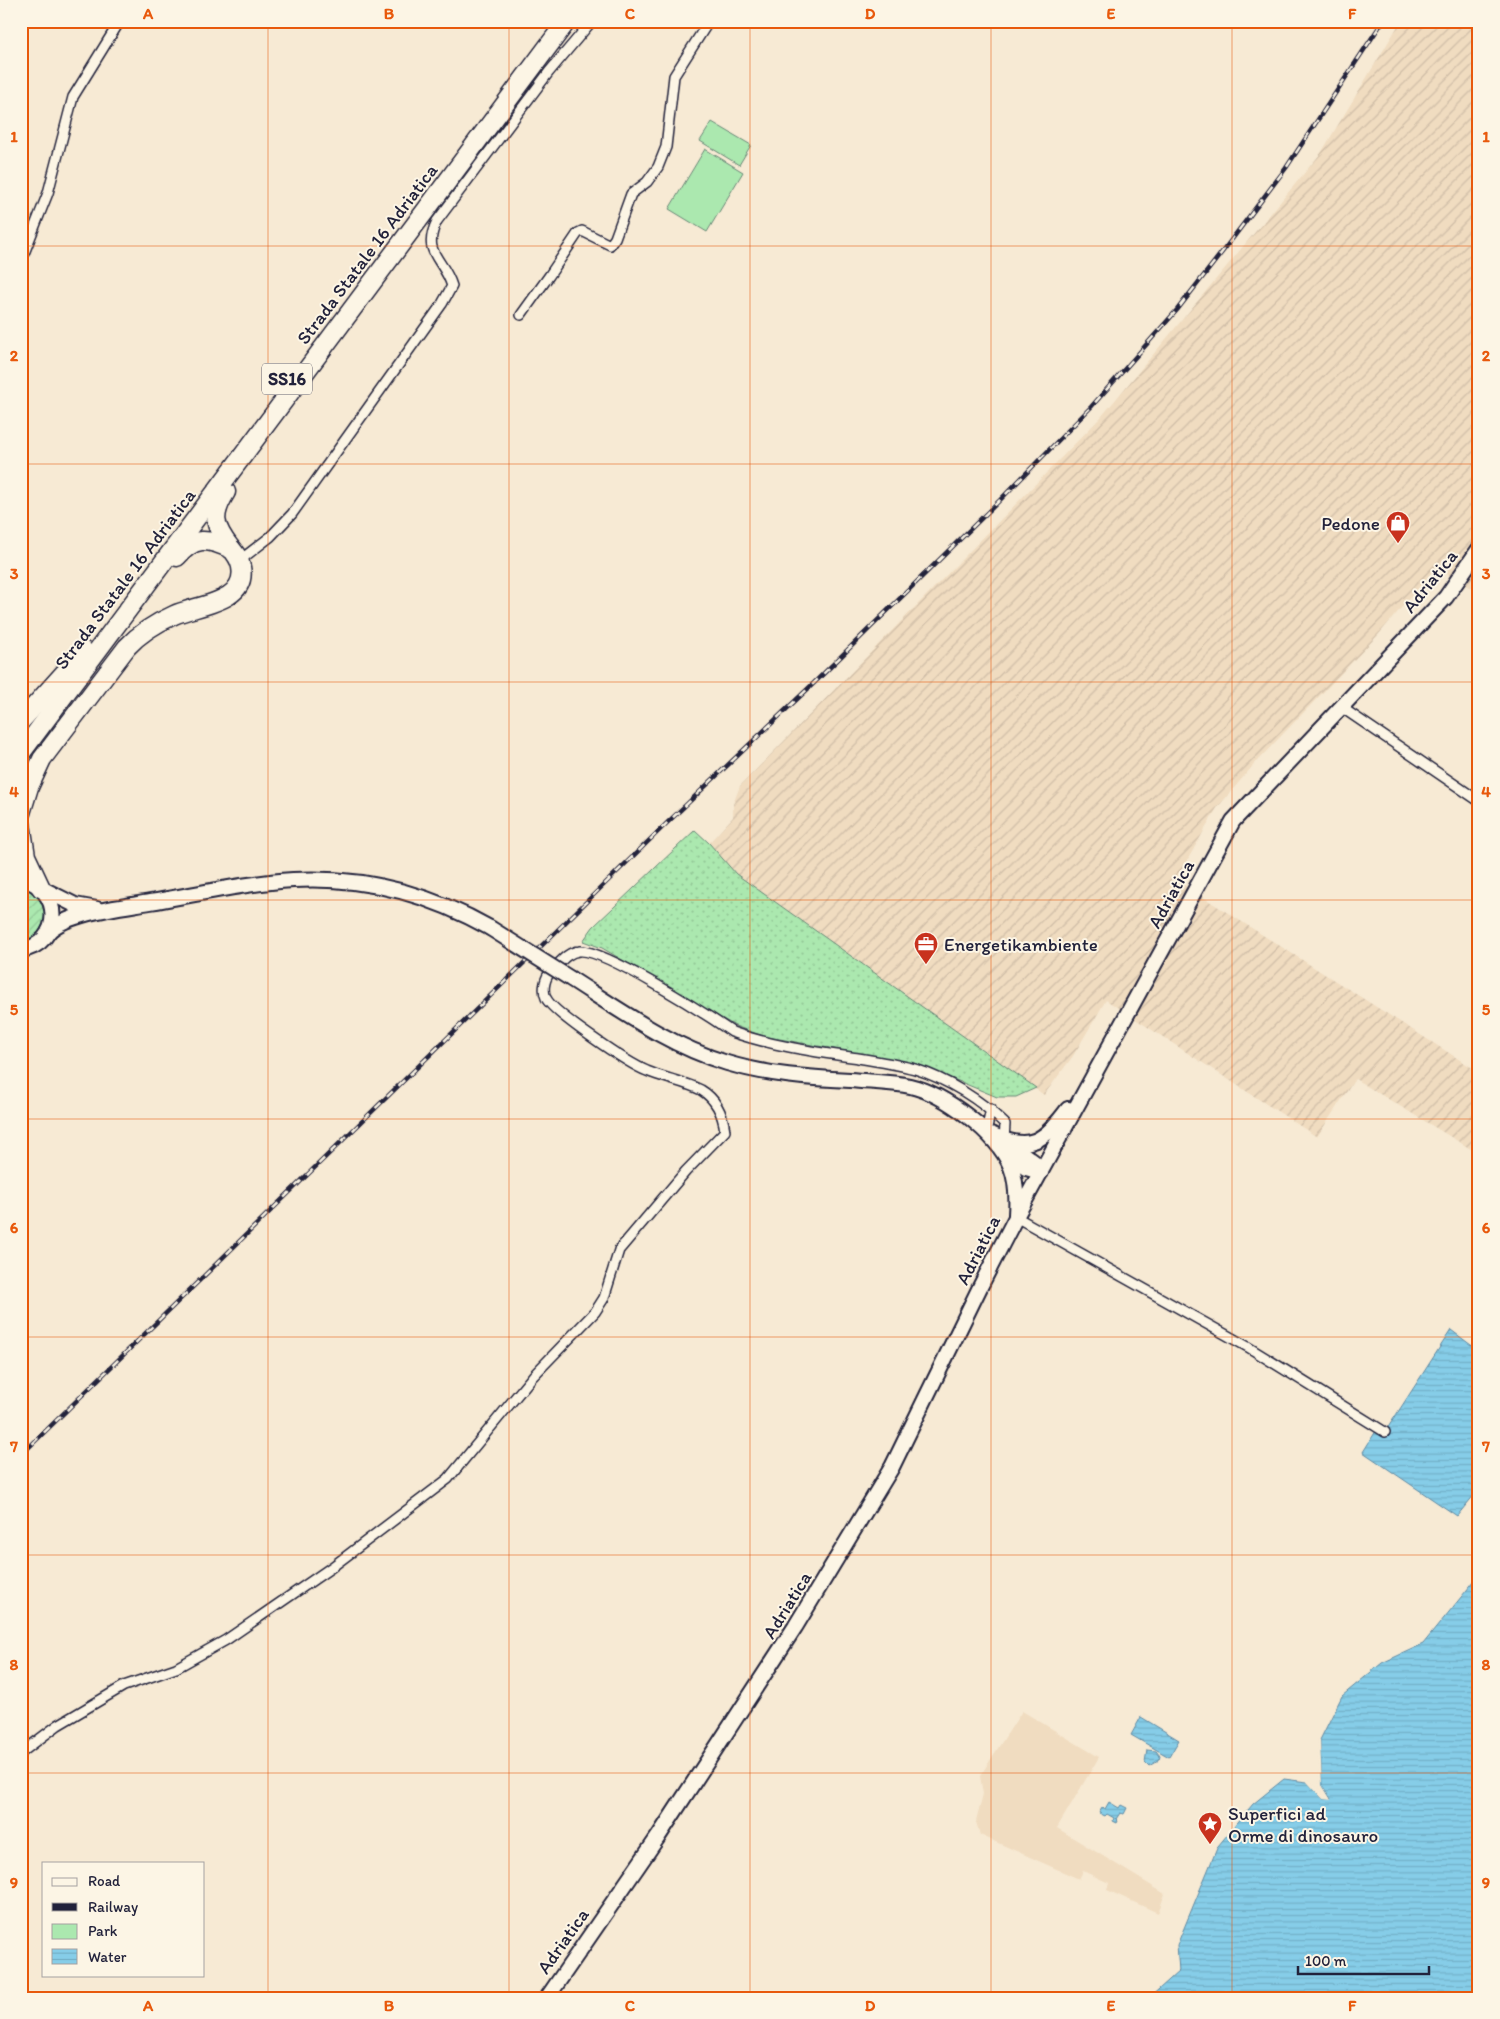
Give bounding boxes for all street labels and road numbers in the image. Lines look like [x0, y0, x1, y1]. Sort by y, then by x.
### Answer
street label: Strada Statale 16 Adriatica [292, 159, 442, 349]
road number: SS16 [262, 364, 312, 394]
street label: Strada Statale 16 Adriatica [50, 484, 200, 674]
street label: Adriatica [1398, 545, 1463, 617]
street label: Adriatica [1143, 856, 1199, 932]
street label: Adriatica [951, 1211, 1005, 1289]
street label: Adriatica [757, 1567, 817, 1643]
street label: Adriatica [532, 1904, 594, 1978]

